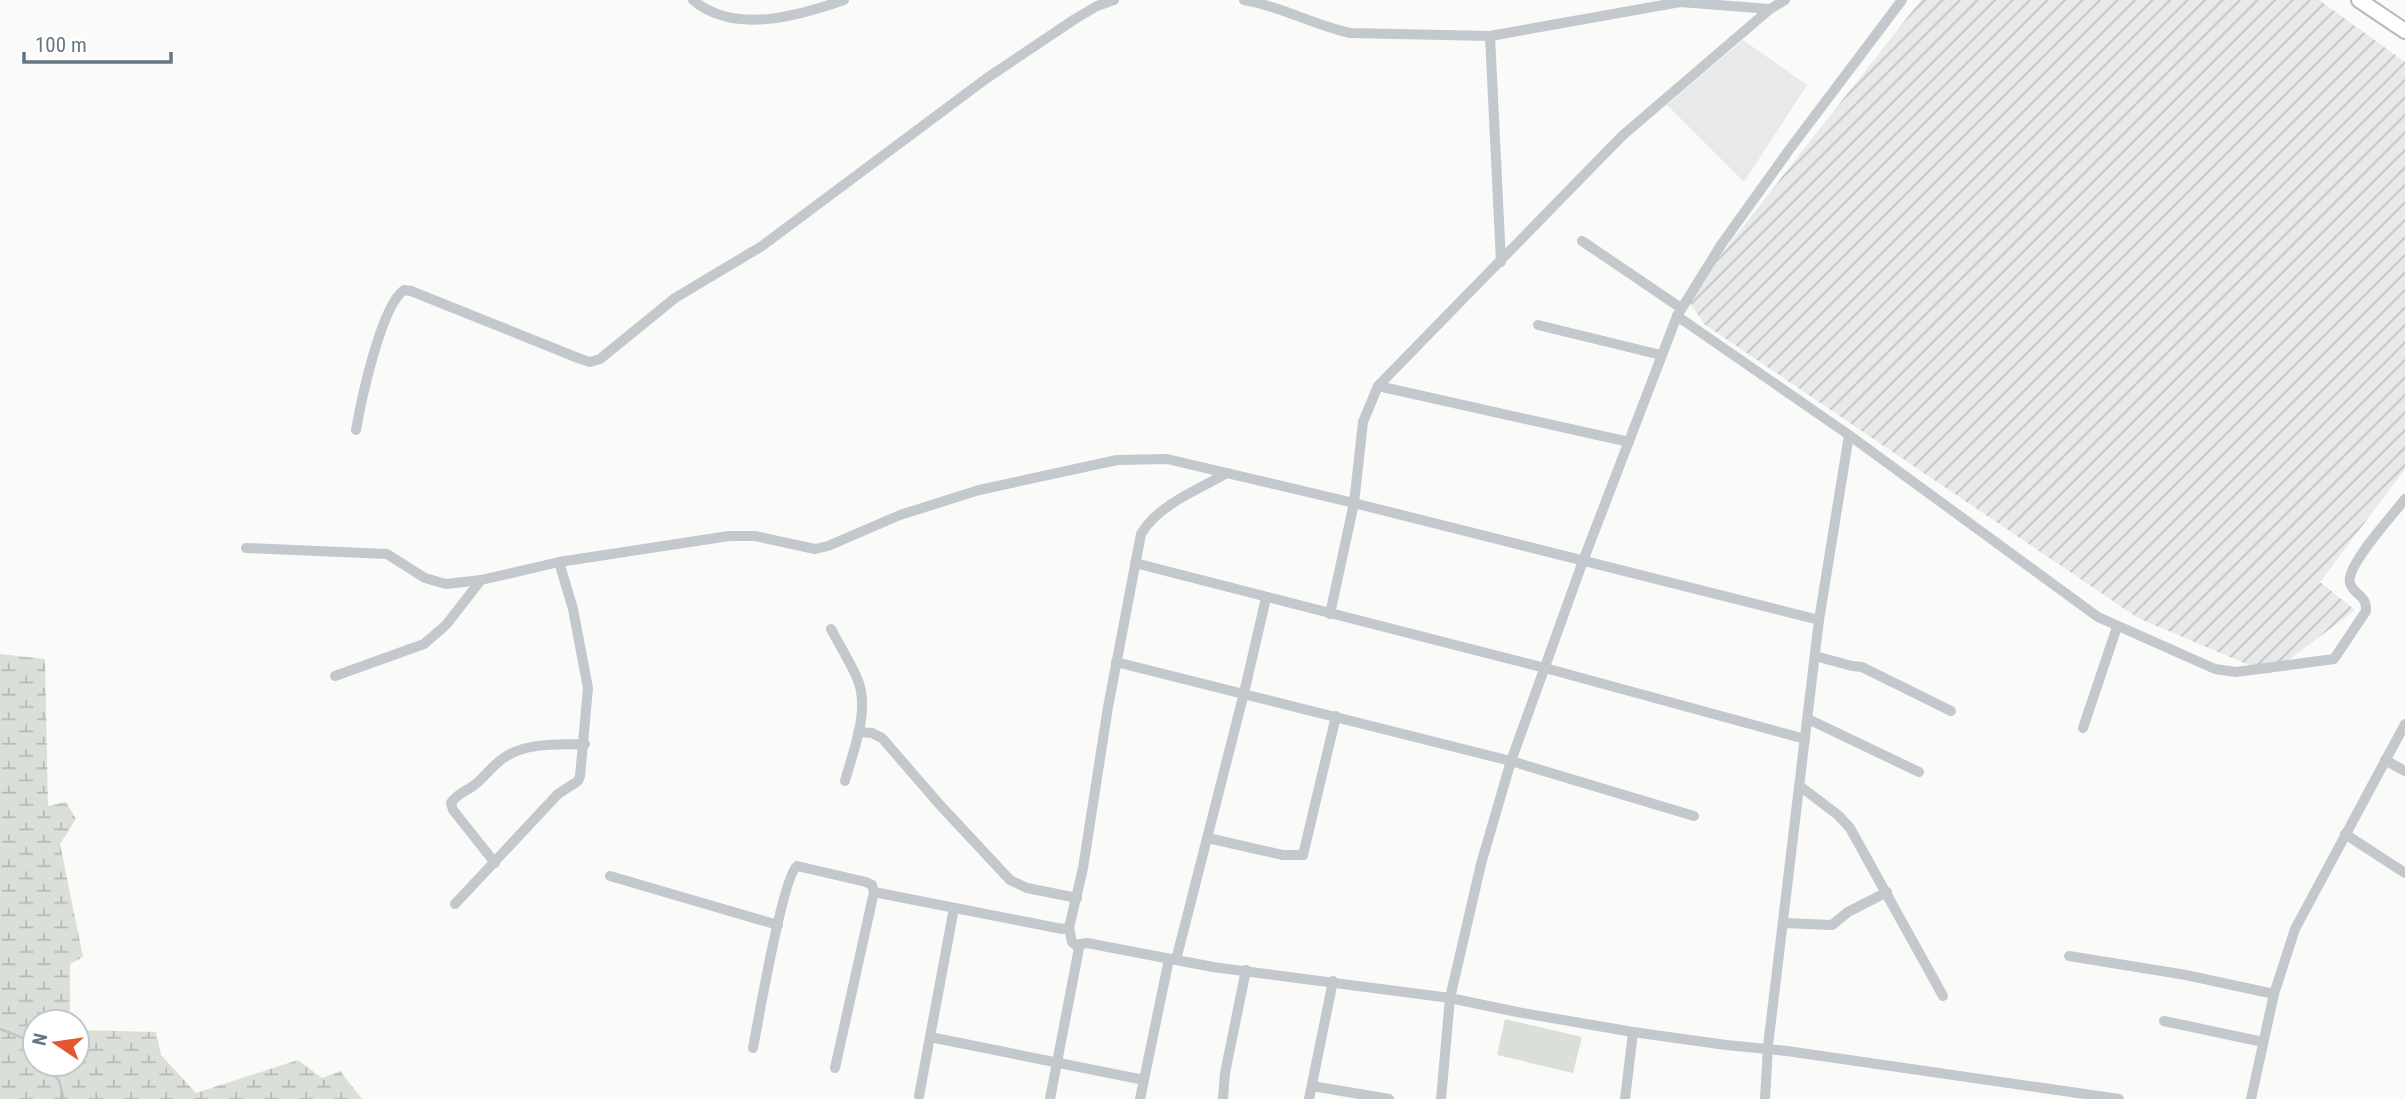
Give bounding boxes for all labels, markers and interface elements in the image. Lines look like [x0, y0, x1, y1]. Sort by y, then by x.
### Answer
scale bar [24, 21, 172, 65]
text: 100 m [35, 33, 87, 57]
north arrow [21, 1008, 91, 1078]
text: N [27, 1031, 52, 1048]

